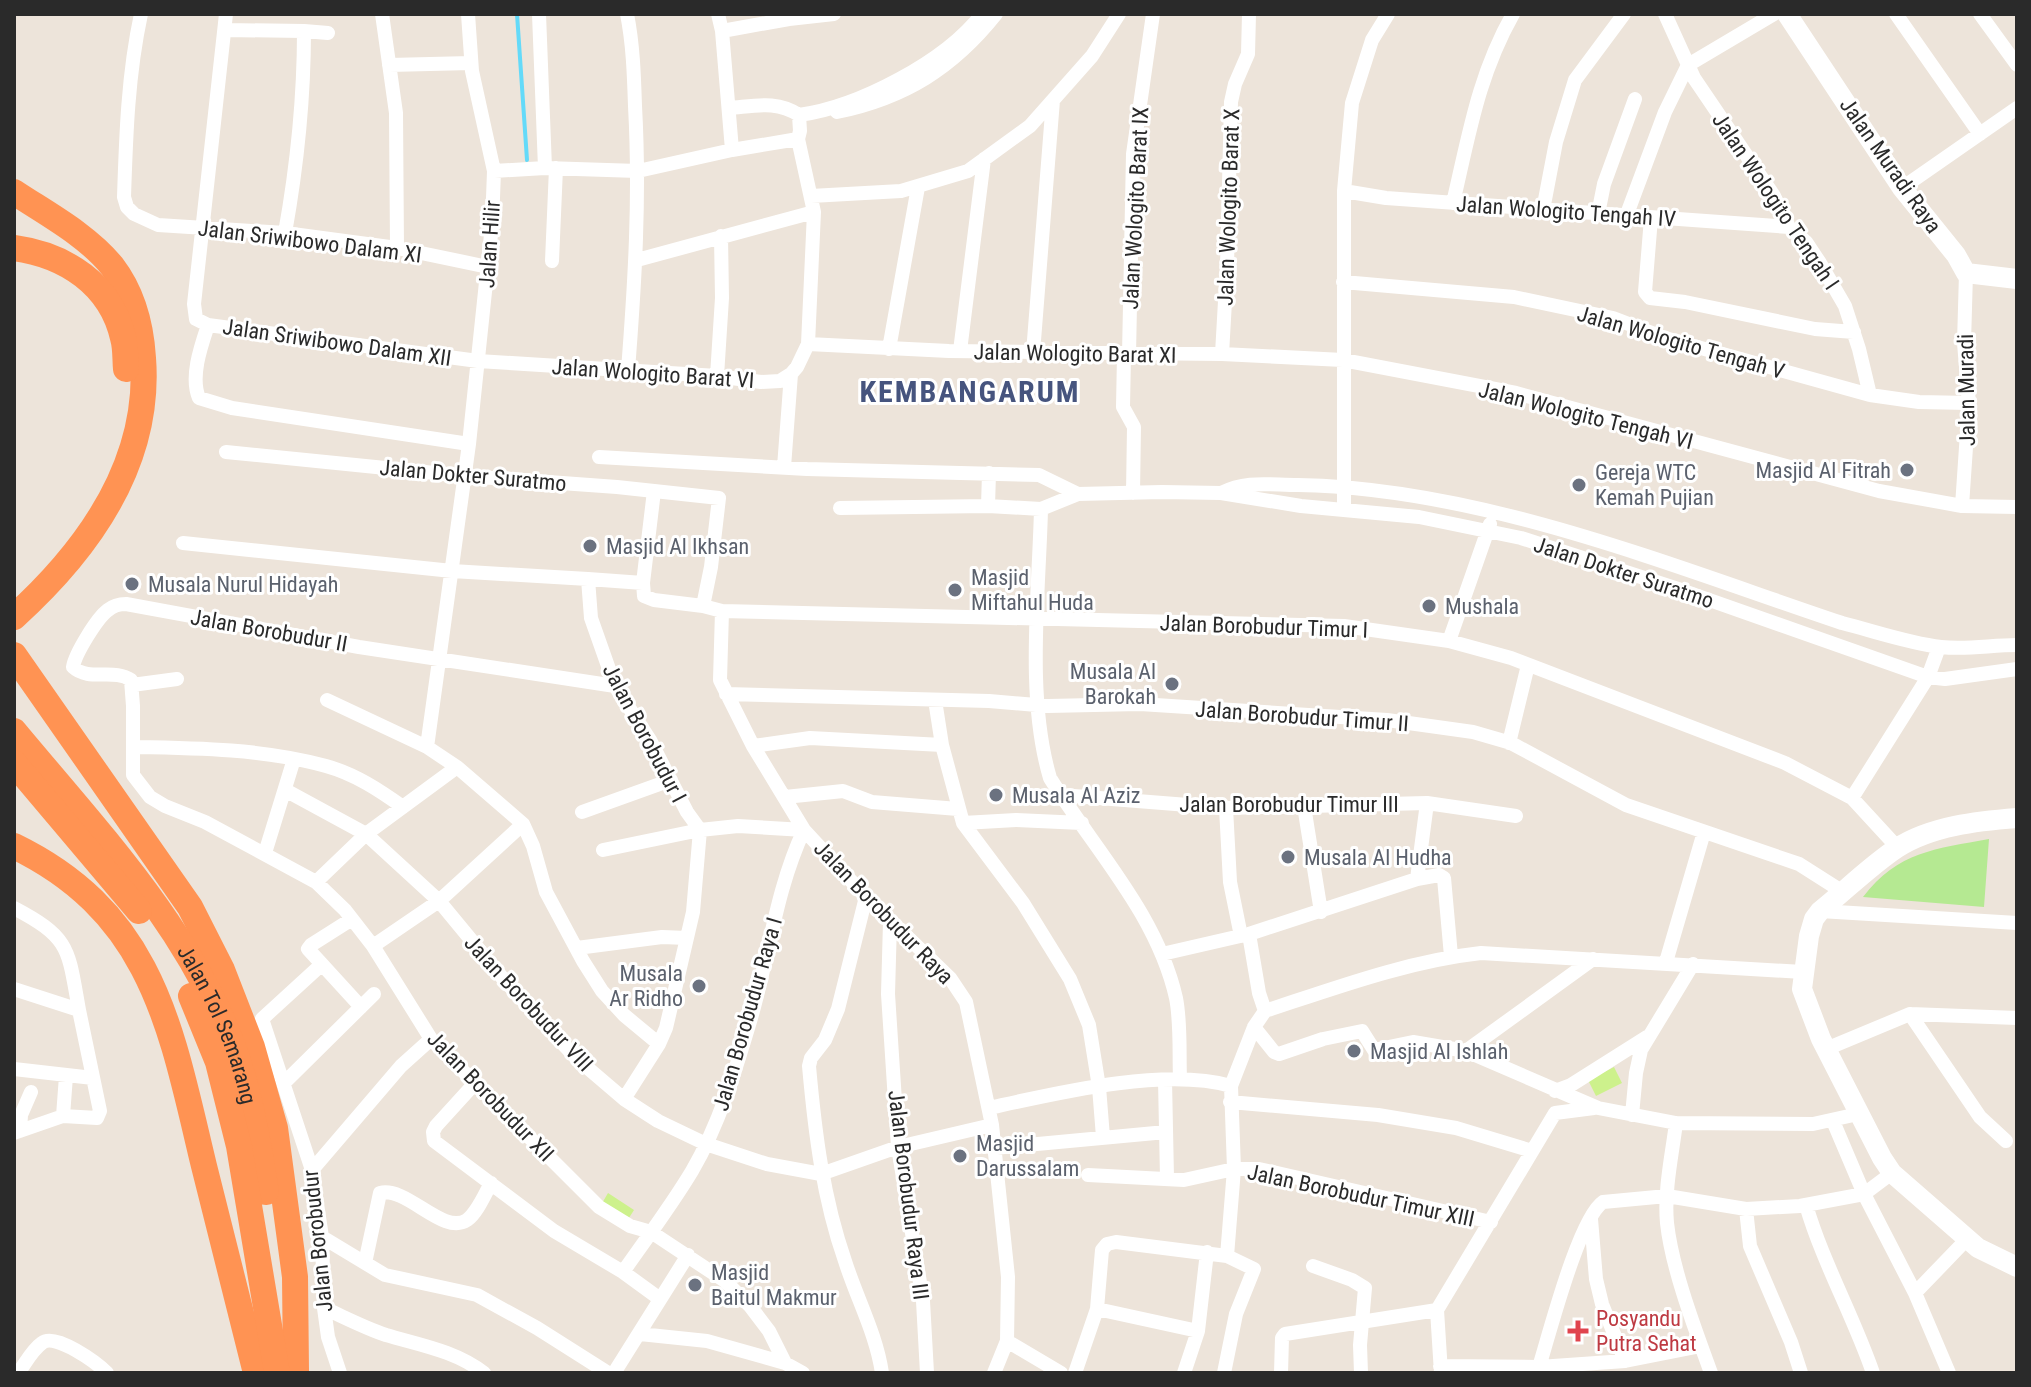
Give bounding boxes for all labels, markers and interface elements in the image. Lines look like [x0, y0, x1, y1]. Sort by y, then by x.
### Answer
street label: Jalan Muradi Raya [1835, 93, 1946, 238]
street label: Jalan Wologito Barat IX [1118, 106, 1153, 310]
street label: Jalan Wologito Barat X [1213, 108, 1244, 306]
street label: Jalan Wologito Tengah I [1707, 108, 1844, 294]
street label: Jalan Wologito Tengah IV [1455, 191, 1677, 232]
street label: Jalan Hilir [474, 199, 505, 289]
street label: Jalan Sriwibowo Dalam XI [197, 215, 423, 268]
street label: Jalan Wologito Tengah V [1574, 301, 1787, 384]
street label: Jalan Sriwibowo Dalam XII [221, 314, 453, 371]
street label: Jalan Muradi [1953, 334, 1980, 446]
street label: Jalan Wologito Barat XI [973, 339, 1177, 368]
street label: Jalan Wologito Barat VI [551, 354, 755, 393]
district label: KEMBANGARUM [859, 374, 1081, 409]
street label: Jalan Wologito Tengah VI [1476, 377, 1696, 454]
street label: Jalan Dokter Suratmo [378, 455, 567, 496]
place label: Masjid Al Fitrah [1756, 458, 1891, 483]
place label: Gereja WTC Kemah Pujian [1595, 460, 1714, 510]
marker: Masjid Al Fitrah [1898, 461, 1916, 479]
marker: Gereja WTC Kemah Pujian [1570, 476, 1588, 494]
street label: Jalan Dokter Suratmo [1531, 532, 1717, 613]
place label: Masjid Al Ikhsan [606, 534, 749, 559]
marker: Masjid Al Ikhsan [581, 537, 599, 555]
place label: Masjid Miftahul Huda [971, 565, 1094, 615]
place label: Musala Nurul Hidayah [148, 572, 338, 597]
marker: Musala Nurul Hidayah [123, 575, 141, 593]
marker: Masjid Miftahul Huda [946, 581, 964, 599]
place label: Mushala [1445, 594, 1519, 619]
marker: Mushala [1420, 597, 1438, 615]
street label: Jalan Borobudur II [189, 604, 349, 657]
street label: Jalan Borobudur Timur I [1159, 610, 1369, 643]
place label: Musala Al Barokah [1070, 659, 1156, 709]
street label: Jalan Borobudur I [598, 660, 692, 807]
marker: Musala Al Barokah [1163, 675, 1181, 693]
street label: Jalan Borobudur Timur II [1194, 697, 1410, 736]
place label: Musala Al Aziz [1012, 783, 1140, 808]
marker: Musala Al Aziz [987, 786, 1005, 804]
street label: Jalan Borobudur Timur III [1179, 792, 1399, 817]
street label: Jalan Borobudur Raya [809, 836, 958, 989]
place label: Musala Al Hudha [1304, 845, 1452, 870]
marker: Musala Al Hudha [1279, 848, 1297, 866]
street label: Jalan Borobudur Raya I [708, 915, 787, 1114]
street label: Jalan Borobudur VIII [459, 930, 598, 1076]
street label: Jalan Tol Semarang [172, 941, 261, 1106]
place label: Musala Ar Ridho [609, 961, 683, 1011]
marker: Musala Ar Ridho [690, 977, 708, 995]
street label: Jalan Borobudur XII [422, 1026, 559, 1167]
place label: Masjid Al Ishlah [1370, 1039, 1508, 1064]
marker: Masjid Al Ishlah [1345, 1042, 1363, 1060]
street label: Jalan Borobudur Raya III [883, 1089, 934, 1301]
place label: Masjid Darussalam [976, 1131, 1079, 1181]
marker: Masjid Darussalam [951, 1147, 969, 1165]
street label: Jalan Borobudur Timur XIII [1245, 1159, 1477, 1232]
street label: Jalan Borobudur [298, 1168, 337, 1313]
place label: Masjid Baitul Makmur [711, 1260, 837, 1310]
marker: Masjid Baitul Makmur [686, 1276, 704, 1294]
place label: Posyandu Putra Sehat [1596, 1306, 1697, 1356]
marker: Posyandu Putra Sehat [1567, 1320, 1589, 1342]

